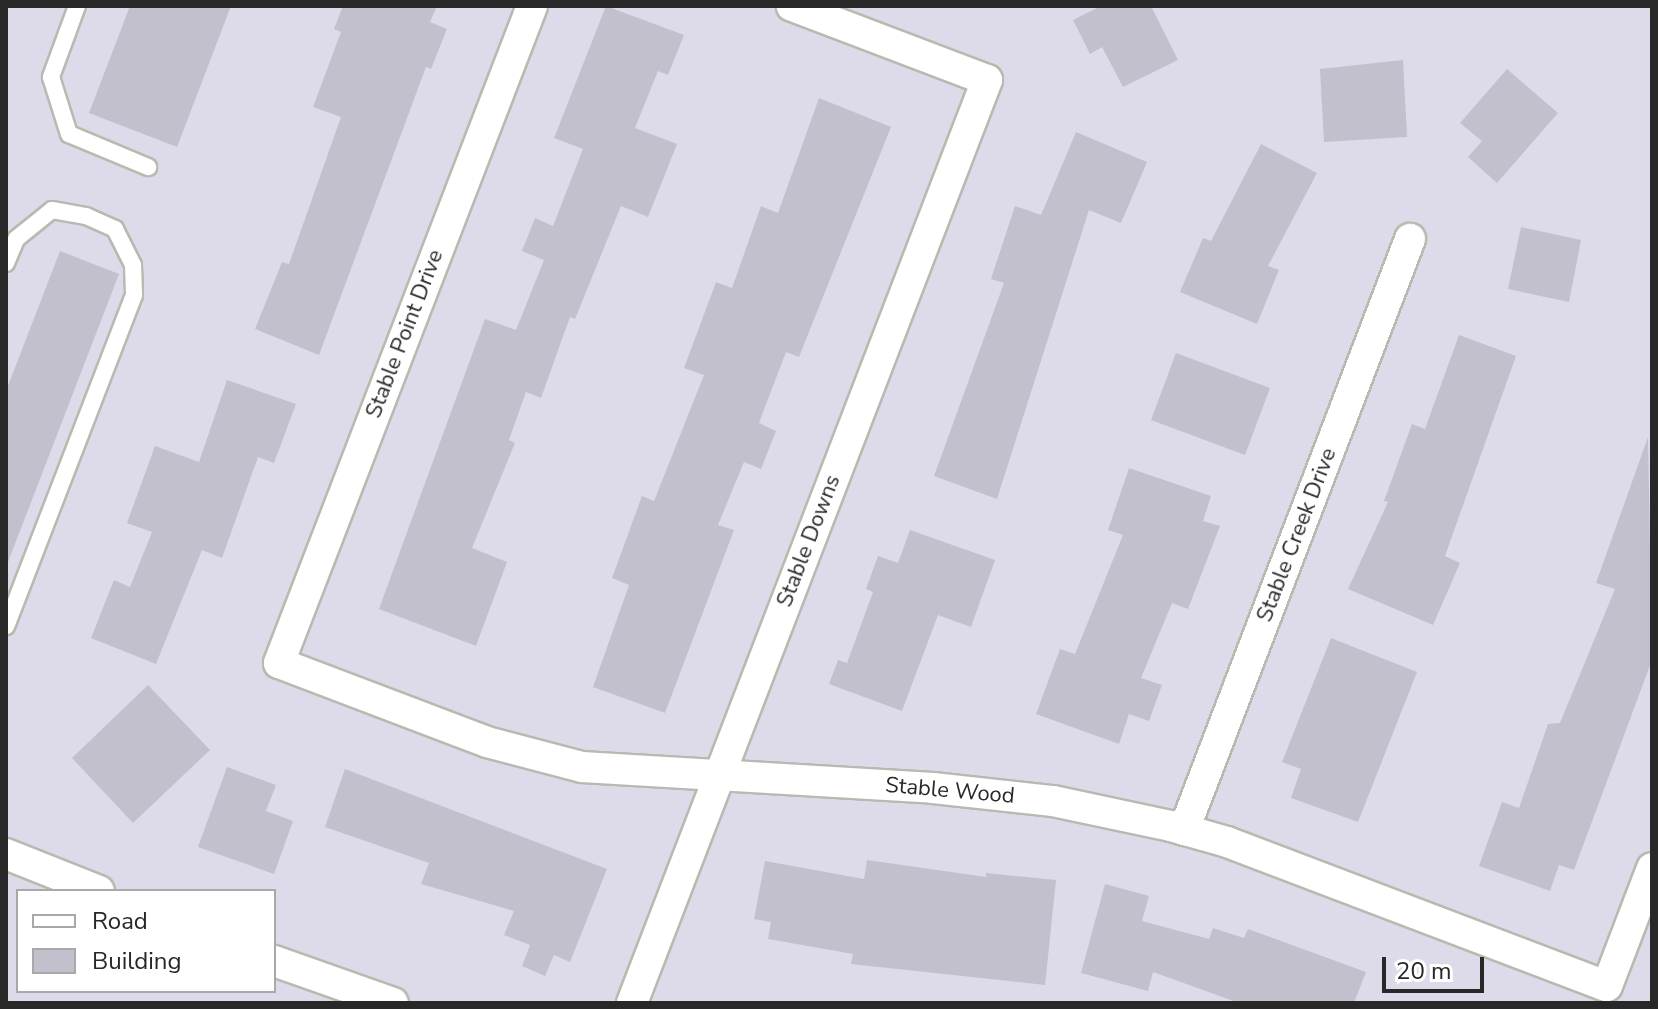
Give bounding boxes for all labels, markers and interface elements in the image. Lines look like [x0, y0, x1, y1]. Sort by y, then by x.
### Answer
street label: Stable Point Drive [361, 246, 449, 422]
street label: Stable Creek Drive [1252, 444, 1342, 626]
street label: Stable Downs [772, 471, 846, 611]
street label: Stable Wood [884, 772, 1016, 810]
legend [16, 889, 276, 993]
text: Road [92, 905, 148, 937]
scale bar [1386, 941, 1488, 991]
text: Building [92, 945, 182, 977]
text: 20 m [1396, 955, 1452, 987]

